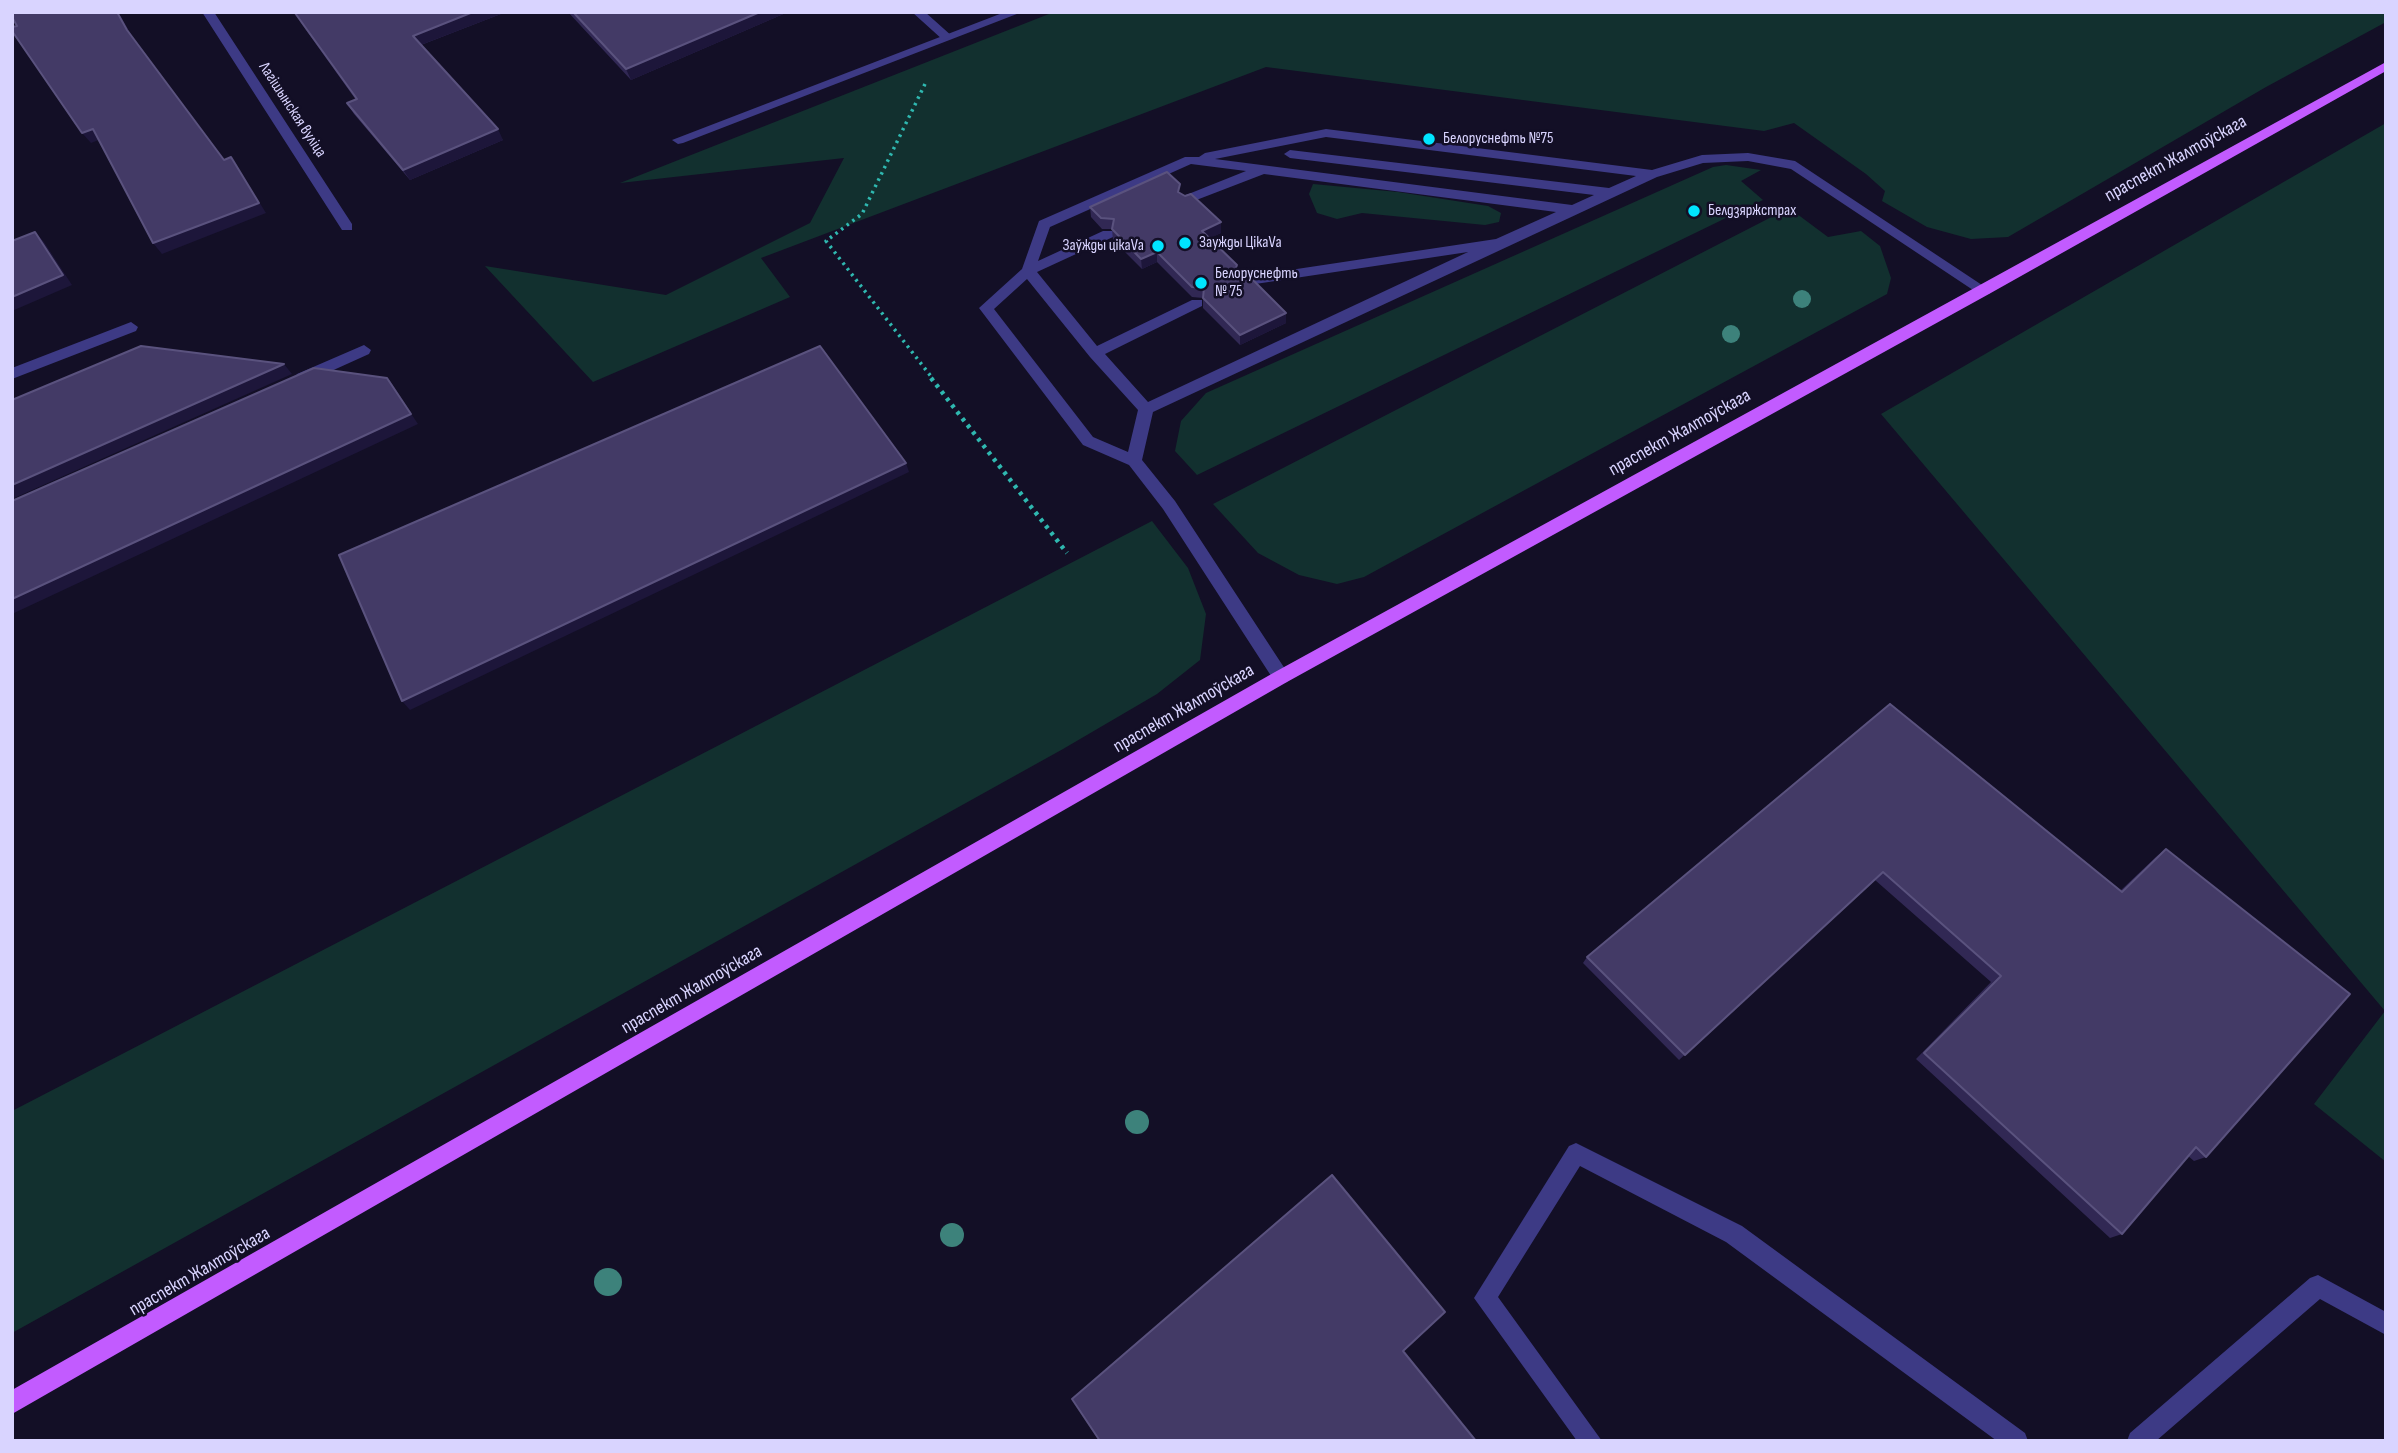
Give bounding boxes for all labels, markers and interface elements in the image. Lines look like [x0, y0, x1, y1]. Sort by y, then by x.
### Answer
street label: Лагішынская вуліца [254, 59, 330, 161]
street label: праспект Жалтоўскага [2101, 111, 2251, 207]
place label: Белоруснефть №75 [1443, 129, 1553, 149]
marker: Белоруснефть №75 [1421, 131, 1437, 147]
place label: Белдзяржстрах [1708, 201, 1796, 221]
marker: Белдзяржстрах [1686, 203, 1702, 219]
place label: Заужды ЦікаVа [1199, 233, 1282, 253]
marker: Заужды ЦікаVа [1177, 235, 1193, 251]
place label: Заўжды цікаVа [1063, 236, 1144, 256]
marker: Заўжды цікаVа [1150, 238, 1166, 254]
place label: Белоруснефть № 75 [1215, 264, 1298, 302]
marker: Белоруснефть № 75 [1193, 275, 1209, 291]
street label: праспект Жалтоўскага [1605, 385, 1755, 481]
street label: праспект Жалтоўскага [1110, 659, 1258, 759]
street label: праспект Жалтоўскага [618, 940, 766, 1040]
street label: праспект Жалтоўскага [126, 1222, 274, 1322]

